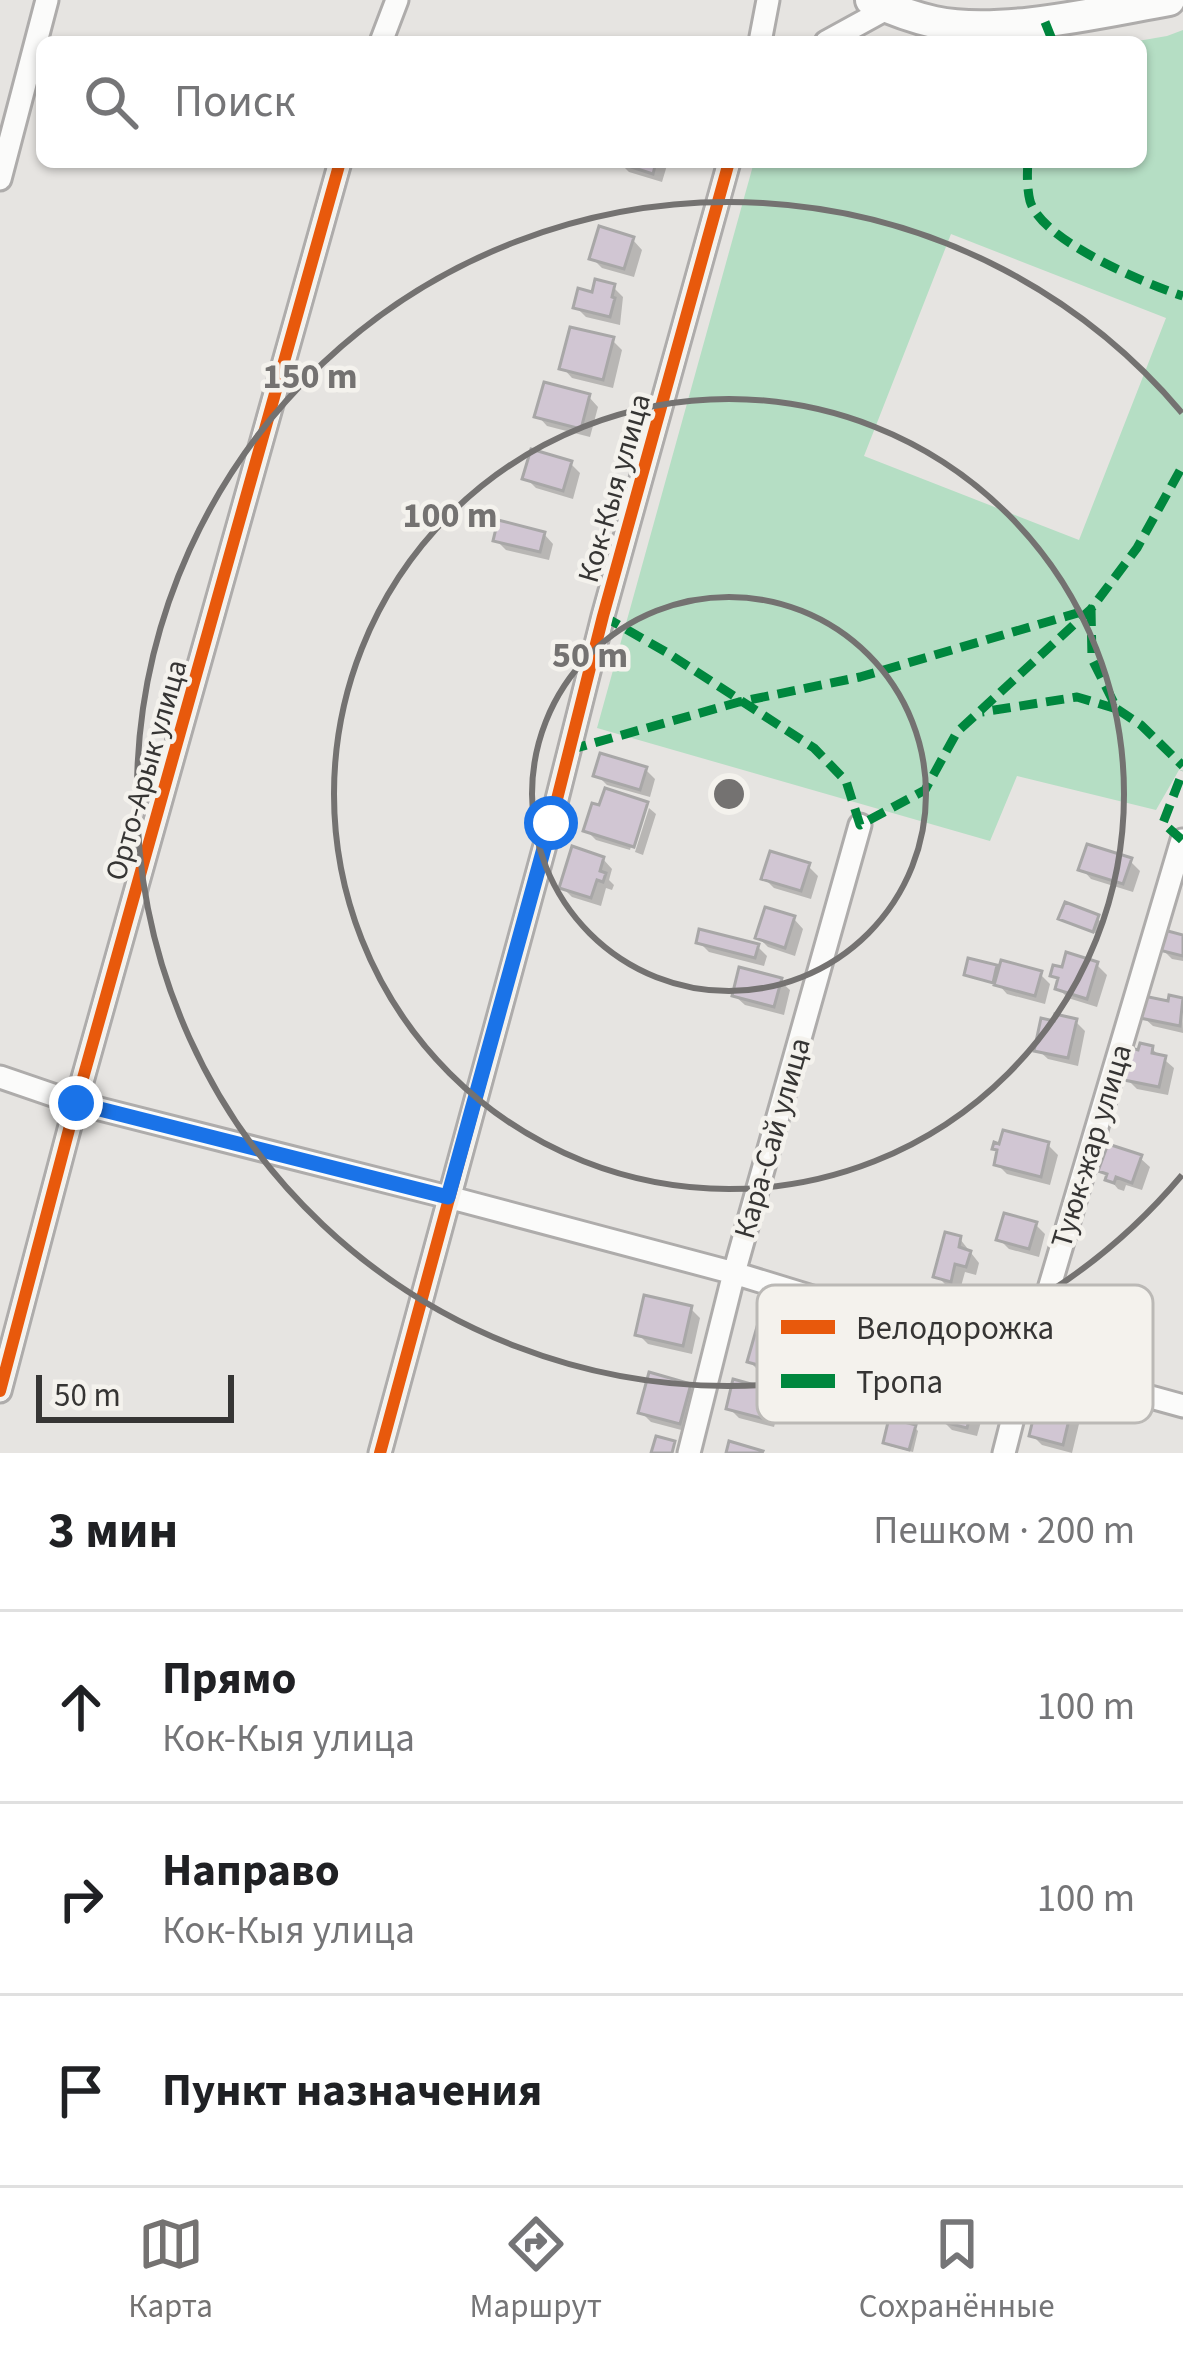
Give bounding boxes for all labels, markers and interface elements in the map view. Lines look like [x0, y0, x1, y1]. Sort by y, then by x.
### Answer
search box [36, 36, 1147, 168]
icon: search [78, 69, 144, 135]
text: Поиск [174, 70, 296, 134]
text: 150 m [262, 351, 358, 402]
street label: Кок-Кыя улица [567, 389, 662, 588]
text: 100 m [402, 490, 498, 541]
text: 50 m [552, 630, 628, 681]
street label: Орто-Арык улица [94, 655, 199, 886]
centre of rings [708, 773, 750, 815]
route start [524, 796, 578, 850]
street label: Кара-Сай улица [723, 1033, 822, 1244]
street label: Туюк-жар улица [1040, 1039, 1143, 1253]
route end [49, 1076, 103, 1130]
legend [757, 1285, 1153, 1423]
text: Велодорожка [856, 1305, 1054, 1352]
text: Тропа [856, 1359, 943, 1406]
scale bar [36, 1369, 234, 1422]
text: 50 m [54, 1372, 121, 1419]
text: 3 мин [48, 1495, 178, 1567]
text: Пешком · 200 m [873, 1503, 1135, 1559]
text: Прямо [162, 1647, 296, 1711]
icon: ahead [48, 1674, 114, 1740]
text: 100 m [1037, 1679, 1135, 1735]
text: Кок-Кыя улица [162, 1711, 415, 1767]
text: Направо [162, 1839, 340, 1903]
icon: right [48, 1866, 114, 1932]
text: 100 m [1037, 1871, 1135, 1927]
text: Кок-Кыя улица [162, 1903, 415, 1959]
icon: arrive [48, 2058, 114, 2124]
text: Пункт назначения [162, 2059, 542, 2123]
tab: Карта [128, 2211, 213, 2330]
tab: Маршрут [470, 2211, 602, 2330]
tab: Сохранённые [859, 2211, 1055, 2330]

